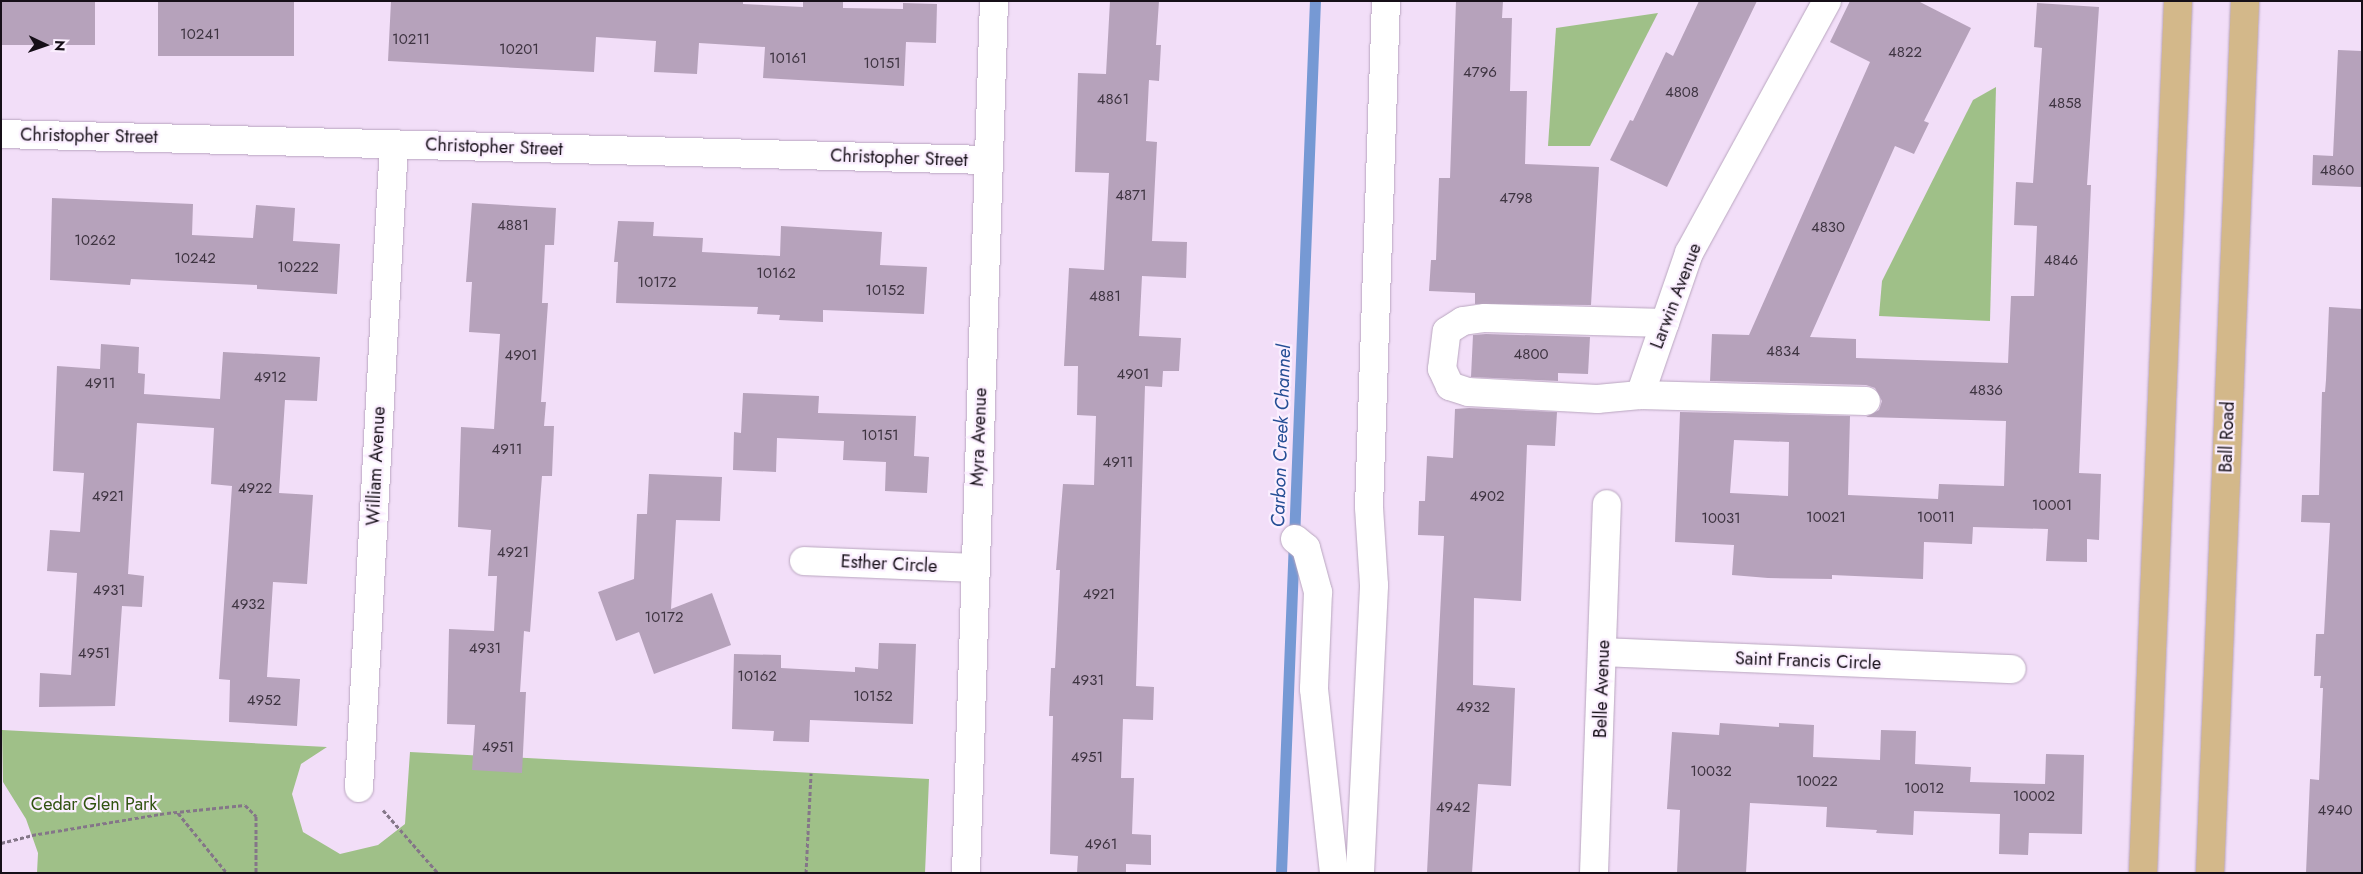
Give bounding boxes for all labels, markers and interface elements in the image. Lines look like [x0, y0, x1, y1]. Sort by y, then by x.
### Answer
north arrow [20, 20, 70, 70]
house number: 10241 [180, 26, 220, 44]
house number: 10211 [392, 31, 430, 49]
text: N [50, 40, 70, 52]
house number: 10201 [499, 41, 539, 59]
house number: 4822 [1888, 44, 1922, 62]
house number: 10161 [769, 50, 807, 68]
house number: 10151 [863, 55, 901, 73]
house number: 4796 [1463, 64, 1497, 82]
house number: 4808 [1665, 84, 1699, 102]
house number: 4861 [1097, 91, 1129, 109]
house number: 4858 [2048, 95, 2082, 113]
street label: Christopher Street [20, 124, 158, 148]
street label: Christopher Street [425, 134, 563, 160]
street label: Christopher Street [830, 145, 968, 171]
house number: 4860 [2320, 162, 2354, 180]
house number: 4871 [1115, 187, 1147, 205]
house number: 4798 [1499, 190, 1533, 208]
house number: 4881 [497, 217, 529, 235]
house number: 4830 [1811, 219, 1845, 237]
house number: 10262 [74, 232, 116, 250]
street label: Larwin Avenue [1646, 240, 1706, 352]
house number: 10242 [174, 250, 216, 268]
house number: 4846 [2044, 252, 2078, 270]
house number: 10222 [277, 259, 319, 277]
house number: 10162 [756, 265, 796, 283]
house number: 10172 [638, 274, 676, 292]
house number: 10152 [865, 282, 905, 300]
house number: 4881 [1089, 288, 1121, 306]
house number: 4834 [1766, 343, 1800, 361]
water label: Carbon Creek Channel [1266, 344, 1296, 528]
house number: 4800 [1514, 346, 1548, 364]
house number: 4901 [504, 347, 538, 365]
house number: 4901 [1116, 366, 1150, 384]
house number: 4912 [254, 369, 286, 387]
house number: 4911 [85, 375, 115, 393]
house number: 4836 [1969, 382, 2003, 400]
street label: Myra Avenue [966, 387, 992, 487]
street label: Ball Road [2215, 401, 2239, 473]
street label: William Avenue [362, 406, 390, 526]
house number: 10151 [861, 427, 899, 445]
house number: 4911 [492, 441, 522, 459]
house number: 4911 [1103, 454, 1133, 472]
house number: 4922 [238, 480, 272, 498]
house number: 4921 [92, 488, 124, 506]
house number: 4902 [1470, 488, 1504, 506]
house number: 10001 [2032, 497, 2072, 515]
house number: 10021 [1806, 509, 1846, 527]
house number: 10011 [1917, 509, 1955, 527]
house number: 10031 [1701, 510, 1741, 528]
house number: 4921 [497, 544, 529, 562]
street label: Esther Circle [840, 551, 938, 577]
house number: 4931 [93, 582, 125, 600]
house number: 4921 [1083, 586, 1115, 604]
house number: 4932 [231, 596, 265, 614]
house number: 10172 [645, 609, 683, 627]
street label: Belle Avenue [1589, 639, 1615, 739]
house number: 4931 [469, 640, 501, 658]
house number: 4951 [78, 645, 110, 663]
street label: Saint Francis Circle [1735, 648, 1881, 674]
house number: 10162 [737, 668, 777, 686]
house number: 4931 [1072, 672, 1104, 690]
house number: 10152 [853, 688, 893, 706]
house number: 4952 [247, 692, 281, 710]
house number: 4932 [1456, 699, 1490, 717]
house number: 4951 [482, 739, 514, 757]
house number: 4951 [1071, 749, 1103, 767]
house number: 10032 [1690, 763, 1732, 781]
house number: 10022 [1796, 773, 1838, 791]
house number: 10012 [1904, 780, 1944, 798]
house number: 10002 [2013, 788, 2055, 806]
park label: Cedar Glen Park [31, 793, 157, 815]
house number: 4942 [1436, 799, 1470, 817]
house number: 4940 [2317, 802, 2353, 820]
house number: 4961 [1085, 836, 1117, 854]

